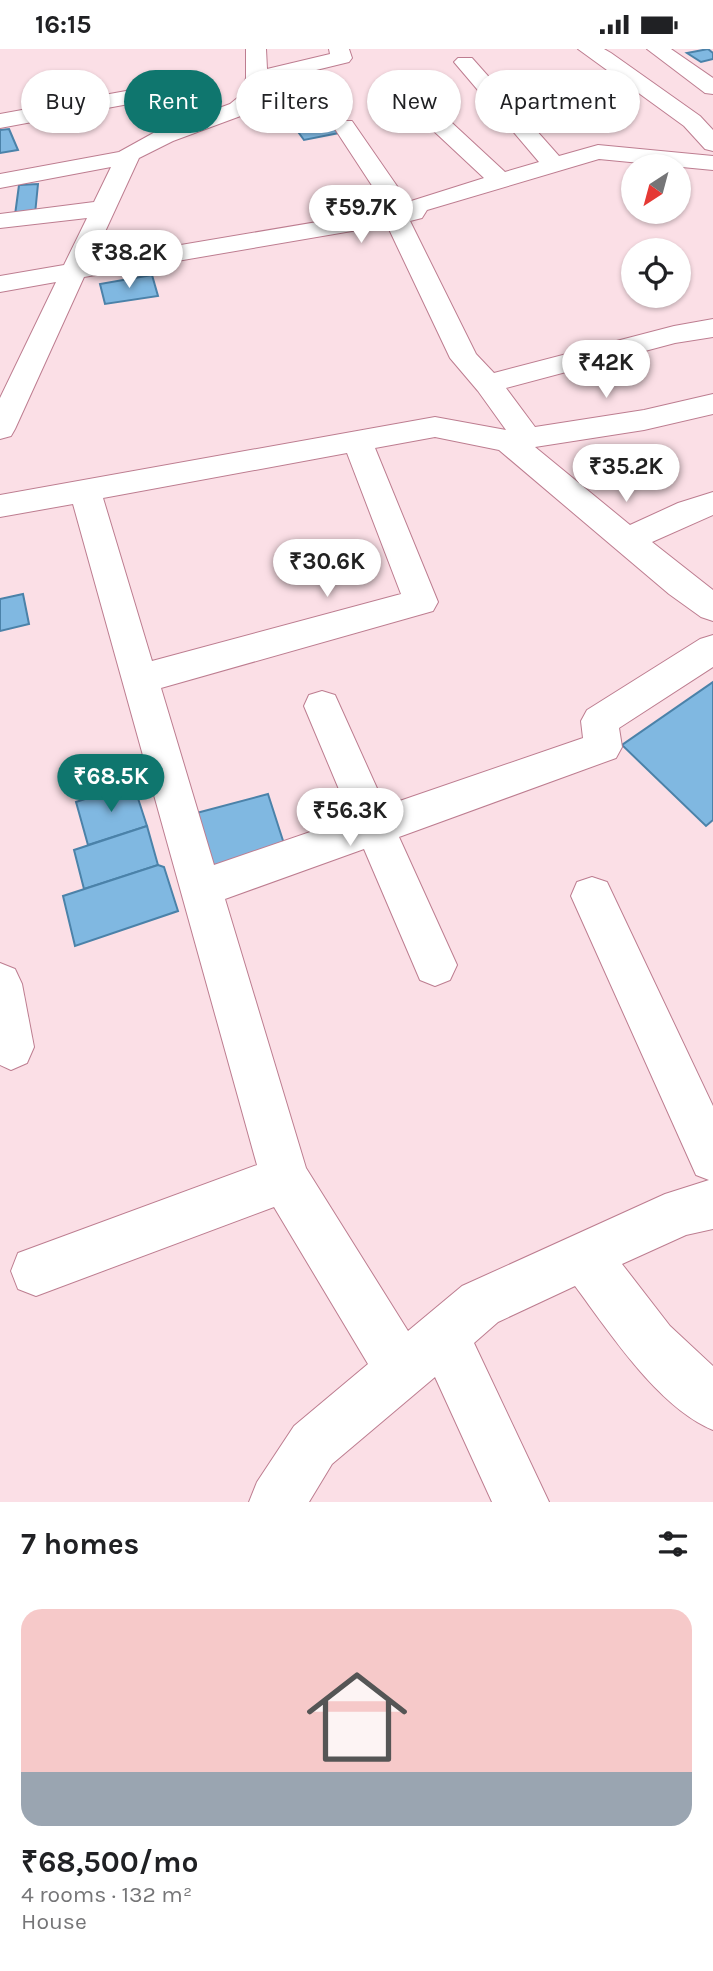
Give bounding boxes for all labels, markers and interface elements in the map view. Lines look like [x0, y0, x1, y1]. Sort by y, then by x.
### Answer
text: 16:15 [35, 9, 91, 40]
chip: Buy [21, 70, 110, 133]
chip: Rent [124, 70, 222, 133]
chip: Filters [236, 70, 353, 133]
chip: New [367, 70, 461, 133]
chip: Apartment [475, 70, 640, 133]
north arrow [621, 154, 691, 224]
map controls [621, 154, 691, 308]
pin: ₹59.7K [304, 185, 418, 245]
text: ₹59.7K [325, 194, 397, 221]
pin: ₹38.2K [72, 231, 186, 290]
button: locate [621, 238, 691, 308]
text: ₹38.2K [91, 239, 167, 266]
pin: ₹42K [565, 341, 647, 400]
text: ₹42K [578, 349, 634, 376]
pin: ₹35.2K [569, 445, 683, 504]
text: ₹35.2K [589, 453, 663, 480]
pin: ₹30.6K [270, 539, 384, 599]
text: ₹30.6K [289, 548, 365, 575]
pin: ₹68.5K [54, 755, 168, 814]
text: ₹68.5K [73, 763, 149, 790]
pin: ₹56.3K [293, 789, 407, 848]
text: ₹56.3K [313, 797, 387, 824]
icon: filters [654, 1525, 692, 1563]
text: 7 homes [21, 1526, 139, 1562]
icon: home [294, 1654, 420, 1780]
text: ₹68,500/mo [21, 1844, 198, 1880]
text: 4 rooms · 132 m² [21, 1881, 192, 1908]
text: House [21, 1908, 87, 1935]

